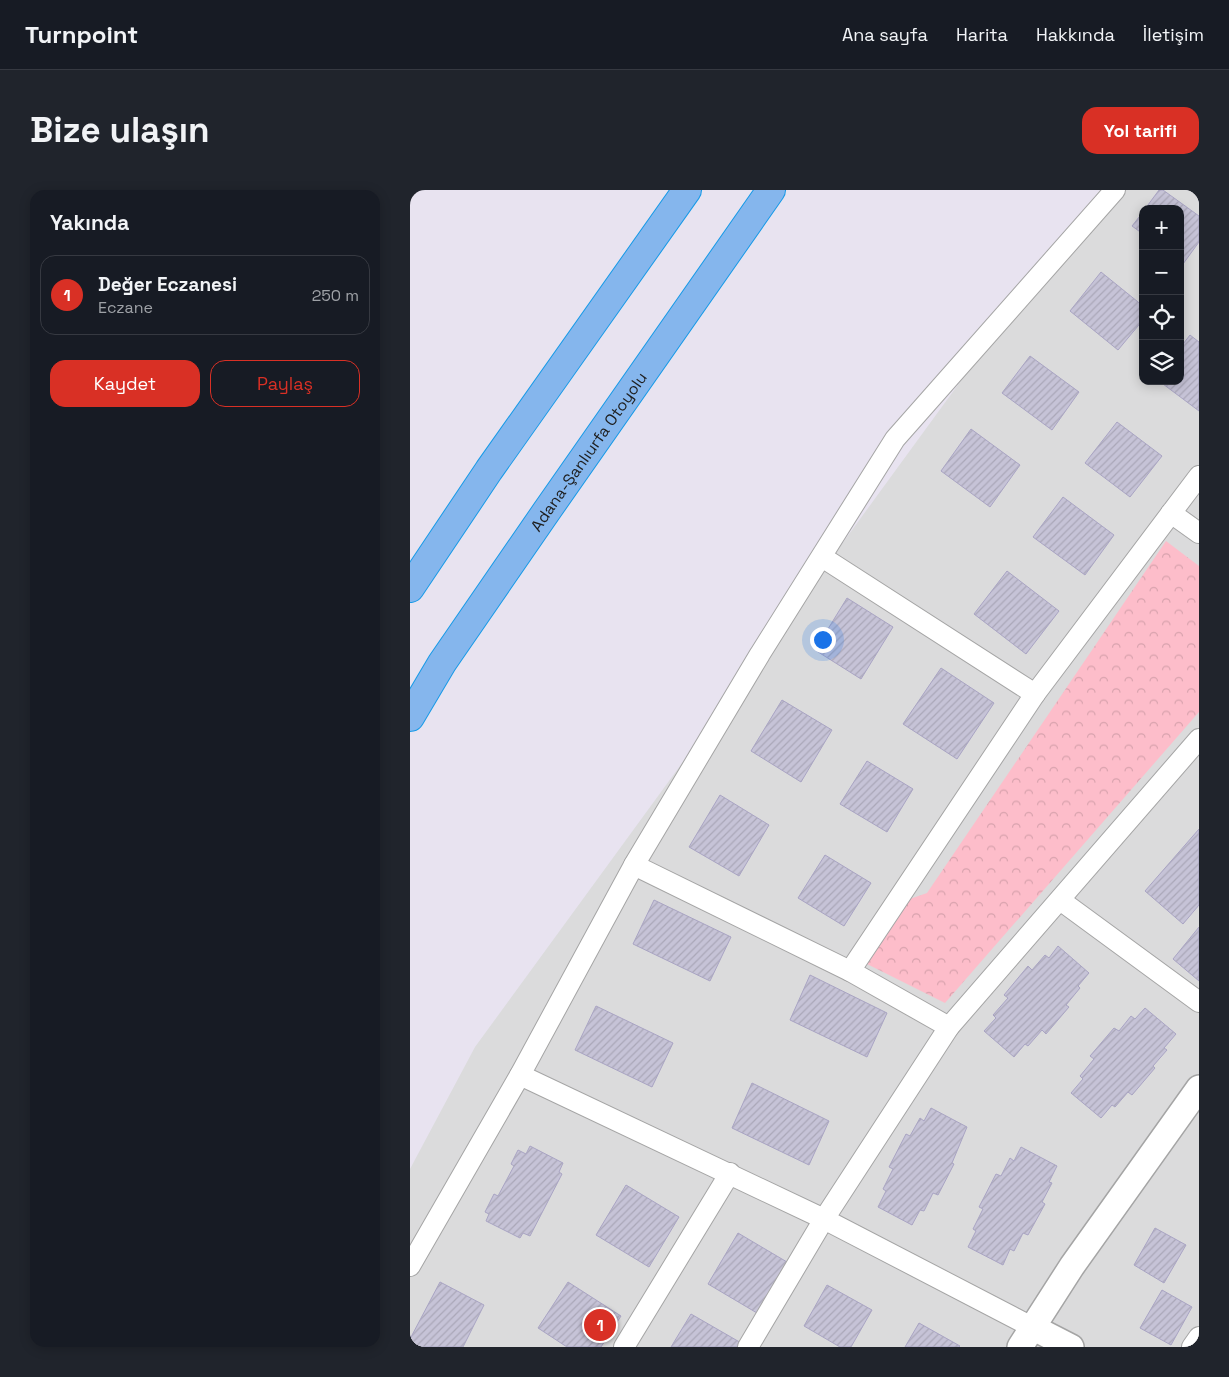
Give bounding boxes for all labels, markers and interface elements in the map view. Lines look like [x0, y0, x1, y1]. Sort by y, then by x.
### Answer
text: Turnpoint [25, 19, 138, 50]
text: Ana sayfa [842, 23, 928, 46]
text: Harita [956, 23, 1008, 46]
text: Hakkında [1036, 23, 1115, 46]
text: İletişim [1143, 23, 1204, 46]
button: Yol tarifi [1082, 107, 1199, 154]
text: Bize ulaşın [30, 108, 210, 152]
map controls [1139, 205, 1184, 385]
button: + [1139, 205, 1184, 250]
text: Yakında [50, 209, 129, 236]
button: − [1139, 250, 1184, 295]
text: Değer Eczanesi [98, 272, 237, 297]
text: 1 [63, 285, 71, 306]
text: 250 m [312, 285, 359, 306]
button: locate [1139, 295, 1184, 340]
text: Eczane [98, 297, 153, 318]
button: layers [1139, 340, 1184, 385]
button: Kaydet [50, 360, 200, 407]
button: Paylaş [210, 360, 360, 407]
street label: Adana-Şanlıurfa Otoyolu [526, 368, 652, 535]
your location [810, 627, 836, 653]
pin: 1 [584, 1306, 616, 1344]

